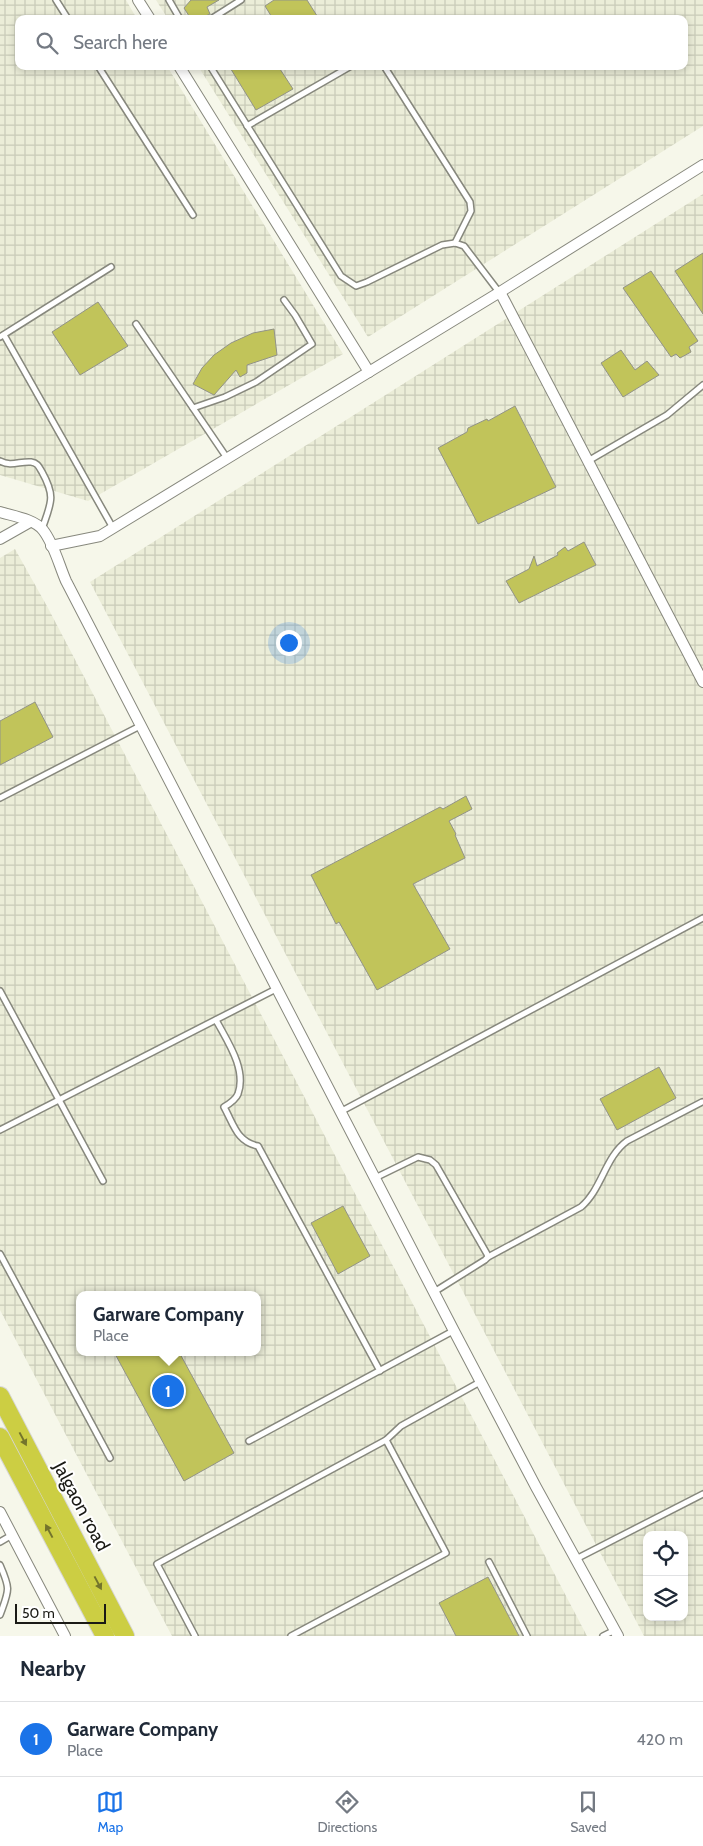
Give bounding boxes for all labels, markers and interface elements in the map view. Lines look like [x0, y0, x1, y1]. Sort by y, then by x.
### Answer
search box [15, 15, 688, 70]
icon: search [33, 29, 61, 57]
text: Search here [73, 31, 167, 54]
your location [276, 630, 302, 656]
popup [76, 1291, 261, 1356]
text: Garware Company [93, 1303, 244, 1326]
text: Place [93, 1326, 129, 1345]
pin: 1 [152, 1372, 184, 1410]
one-way arrow [19, 1432, 27, 1446]
street label: Jalgaon road [48, 1457, 115, 1555]
one-way arrow [45, 1524, 54, 1538]
map controls [643, 1531, 688, 1621]
button: locate [643, 1531, 688, 1576]
one-way arrow [94, 1576, 102, 1590]
button: layers [643, 1576, 688, 1621]
scale bar [15, 1601, 106, 1624]
text: 50 m [22, 1604, 55, 1622]
text: Nearby [20, 1656, 86, 1681]
text: Garware Company [67, 1718, 218, 1741]
text: 1 [33, 1730, 39, 1749]
text: 420 m [637, 1730, 683, 1749]
text: Place [67, 1741, 103, 1760]
tab: Map [96, 1788, 124, 1836]
tab: Directions [317, 1788, 377, 1836]
tab: Saved [570, 1788, 607, 1836]

